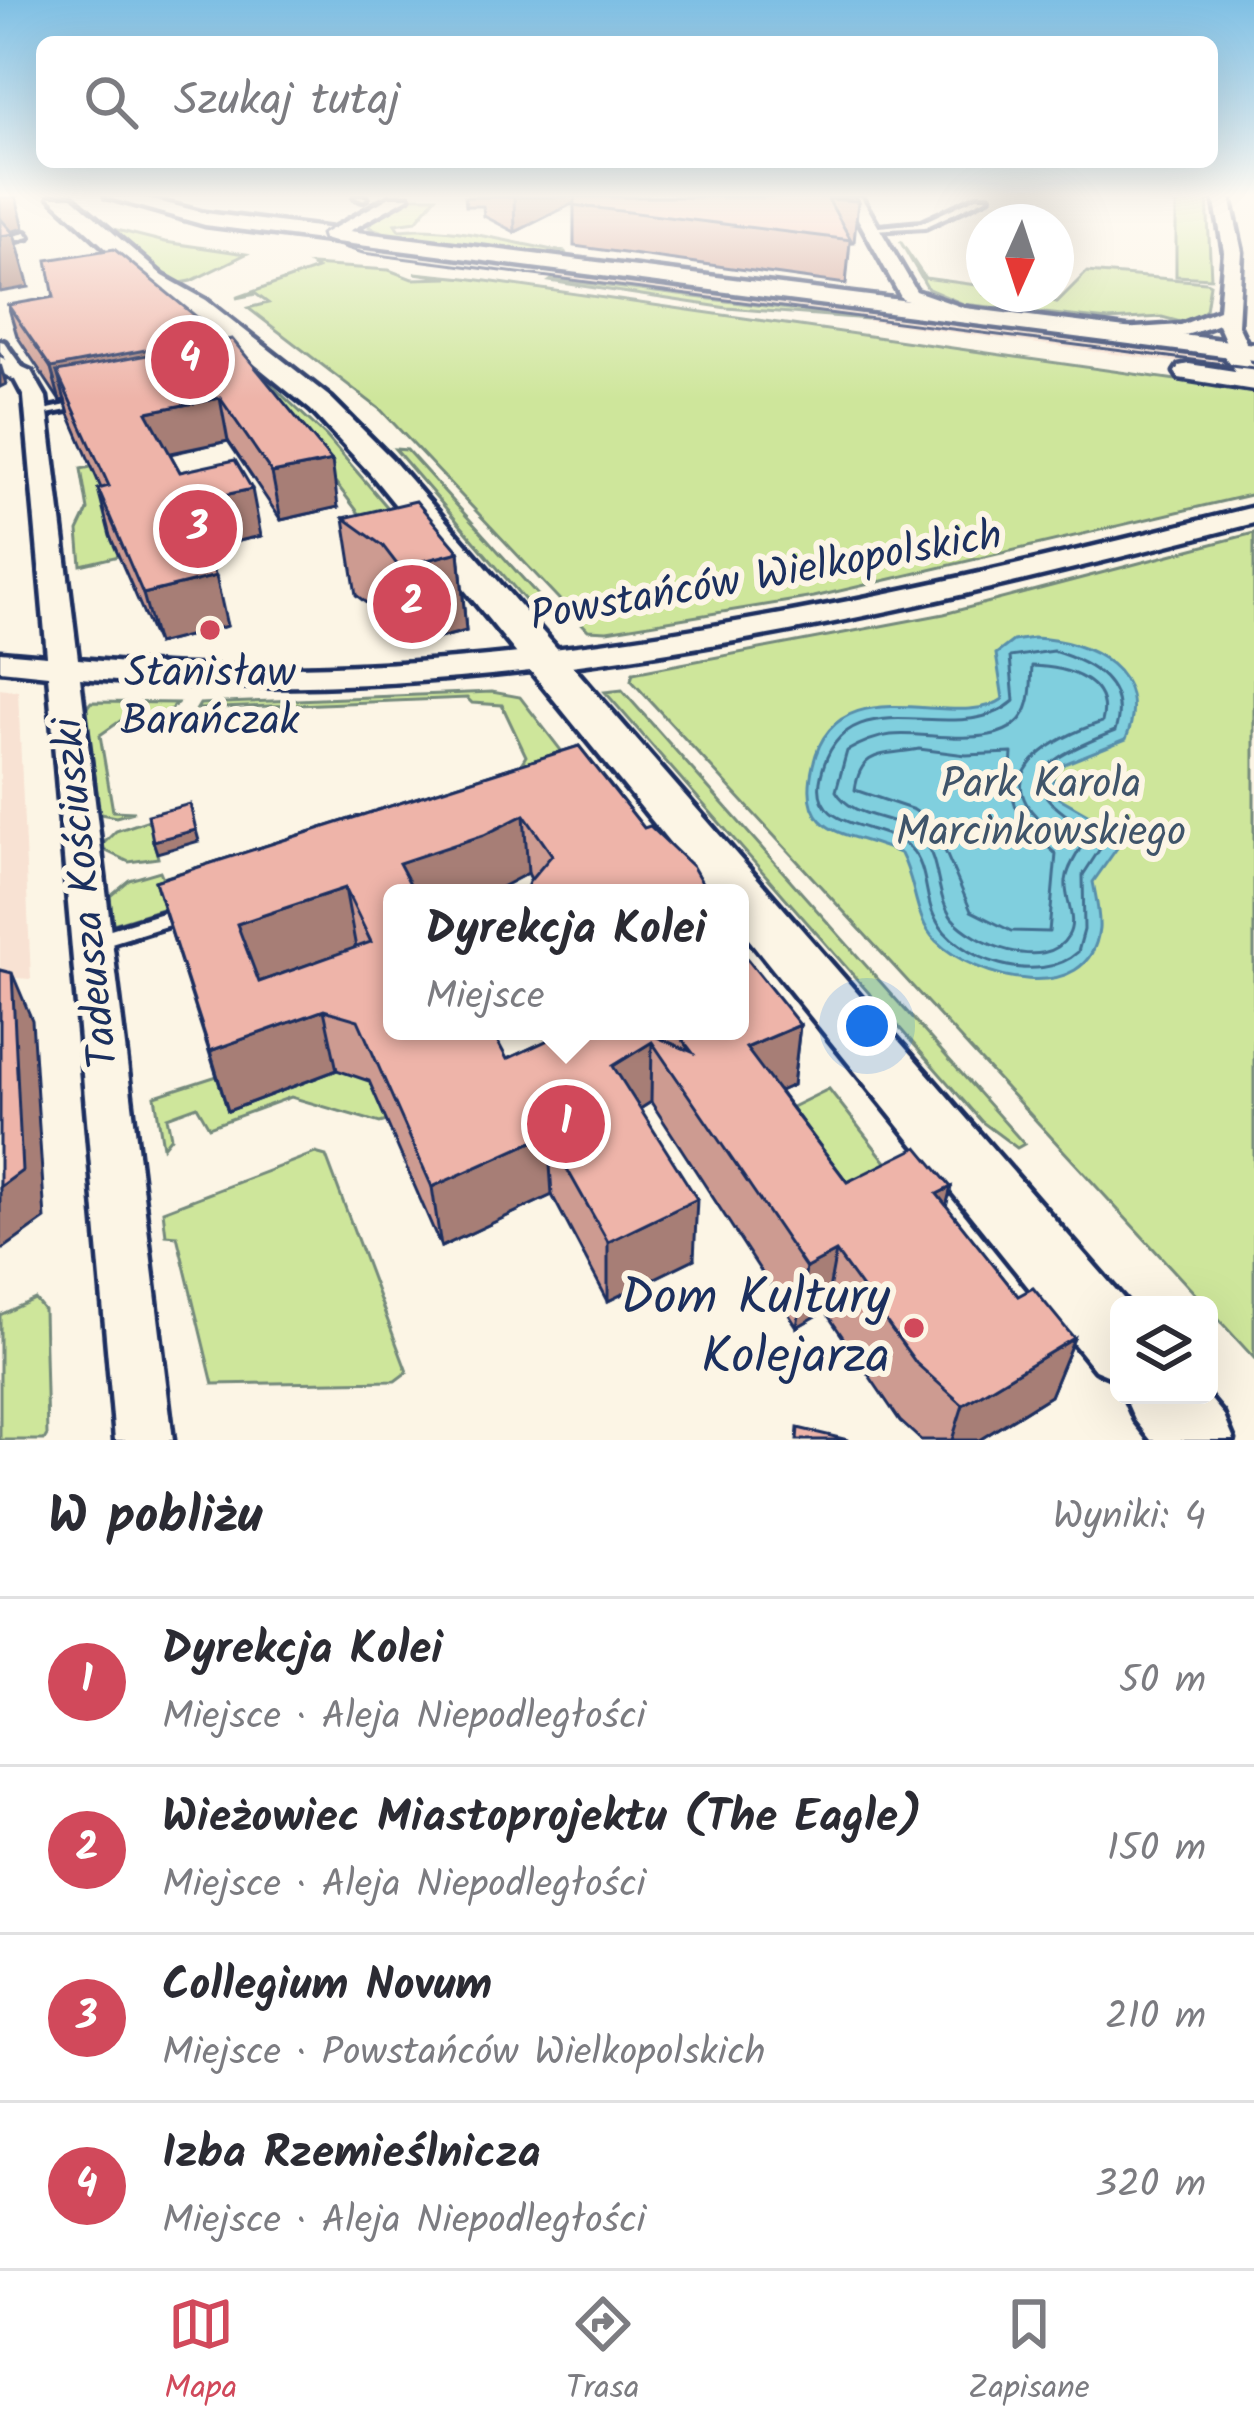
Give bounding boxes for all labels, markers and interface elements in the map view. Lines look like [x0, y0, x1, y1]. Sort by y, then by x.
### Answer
search box [36, 36, 1218, 168]
text: Szukaj tutaj [174, 66, 400, 138]
icon: search [78, 69, 144, 135]
north arrow [966, 204, 1074, 312]
pin: 4 [151, 315, 229, 405]
pin: 3 [159, 484, 237, 574]
street label: Powstańców Wielkopolskich [525, 503, 1007, 651]
pin: 2 [373, 559, 451, 649]
marker: Stanisław Barańczak [197, 617, 223, 643]
place label: Stanisław Barańczak [121, 641, 300, 756]
street label: Tadeusza Kościuszki [35, 713, 139, 1071]
park label: Park Karola Marcinkowskiego [896, 752, 1186, 867]
popup [383, 884, 749, 1040]
text: Dyrekcja Kolei [425, 895, 707, 967]
text: Miejsce [425, 967, 545, 1029]
your location [837, 996, 897, 1056]
pin: 1 [527, 1079, 605, 1169]
place label: Dom Kultury Kolejarza [621, 1259, 891, 1399]
map controls [1110, 1296, 1218, 1404]
button: layers [1110, 1296, 1218, 1404]
marker: Dom Kultury Kolejarza [901, 1315, 927, 1341]
text: W pobliżu [48, 1478, 262, 1559]
text: Wyniki: 4 [1053, 1487, 1206, 1549]
text: Dyrekcja Kolei [162, 1615, 443, 1687]
text: 1 [81, 1651, 93, 1713]
text: 50 m [1119, 1651, 1206, 1713]
text: Miejsce · Aleja Niepodległości [162, 1687, 646, 1749]
text: Wieżowiec Miastoprojektu (The Eagle) [162, 1783, 922, 1855]
text: 2 [76, 1819, 98, 1881]
text: 150 m [1107, 1819, 1206, 1881]
text: Miejsce · Aleja Niepodległości [162, 1855, 646, 1917]
text: Collegium Novum [162, 1951, 492, 2023]
text: 3 [76, 1987, 98, 2049]
text: 210 m [1105, 1987, 1206, 2049]
text: Miejsce · Powstańców Wielkopolskich [162, 2023, 765, 2085]
text: Izba Rzemieślnicza [162, 2119, 541, 2191]
text: 4 [76, 2155, 98, 2217]
text: 320 m [1095, 2155, 1206, 2217]
text: Miejsce · Aleja Niepodległości [162, 2191, 646, 2253]
tab: Mapa [164, 2291, 237, 2416]
tab: Trasa [566, 2291, 639, 2416]
tab: Zapisane [968, 2291, 1090, 2416]

